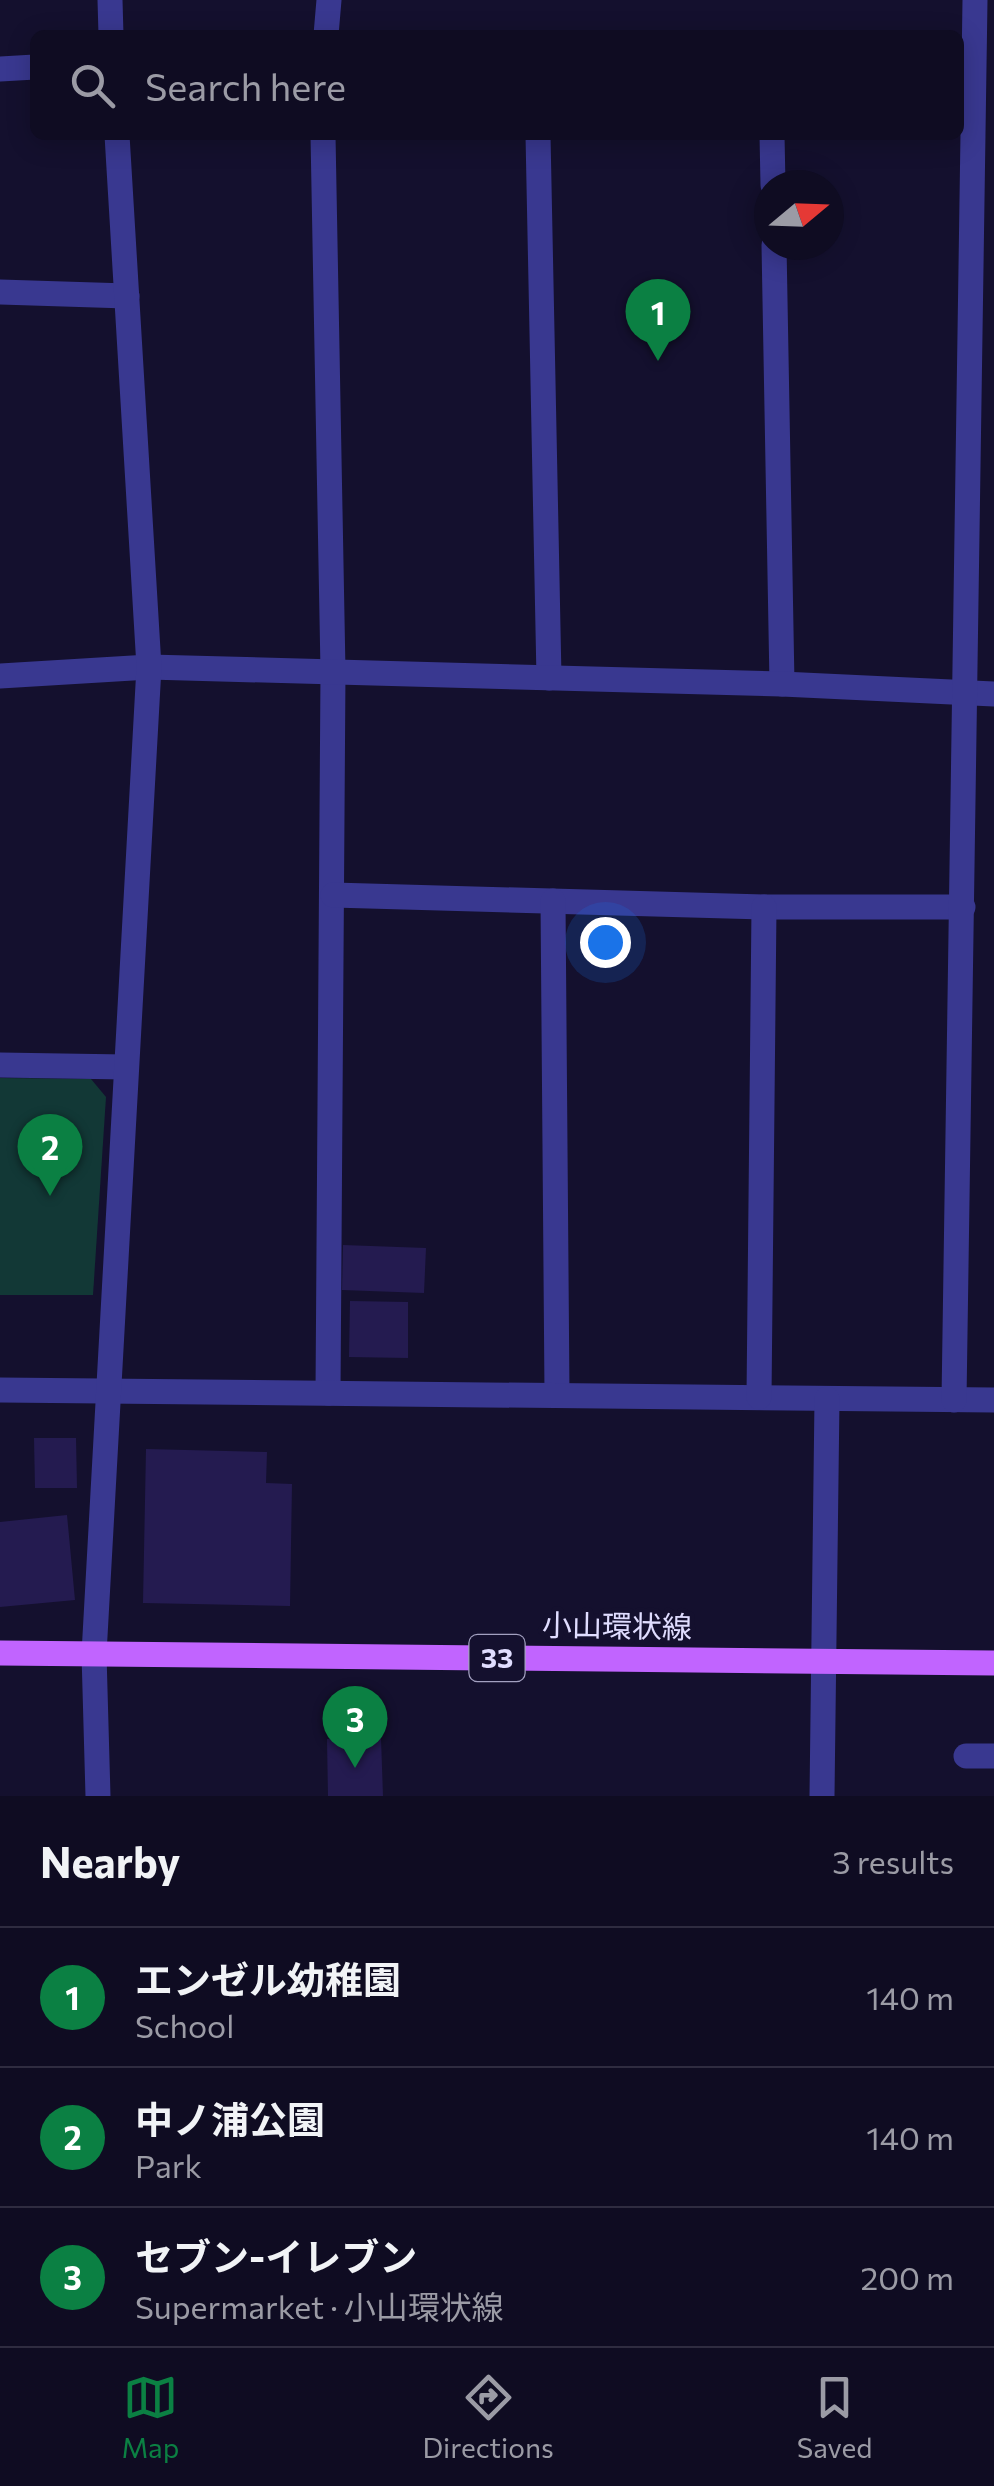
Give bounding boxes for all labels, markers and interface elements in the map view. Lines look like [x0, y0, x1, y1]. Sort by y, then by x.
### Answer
search box [30, 30, 964, 140]
icon: search [65, 58, 120, 113]
text: Search here [145, 62, 346, 109]
north arrow [754, 170, 844, 260]
pin: 1 [626, 278, 690, 361]
your location [580, 917, 631, 968]
pin: 2 [18, 1114, 82, 1196]
street label: 小山環状線 [542, 1605, 692, 1644]
road number: 33 [470, 1635, 524, 1681]
pin: 3 [322, 1686, 388, 1768]
text: Nearby [40, 1835, 180, 1887]
text: 3 results [832, 1841, 954, 1881]
text: エンゼル幼稚園 [135, 1955, 401, 2002]
text: 1 [65, 1977, 80, 2017]
text: 140 m [866, 1977, 954, 2017]
text: School [135, 2005, 234, 2045]
text: 中ノ浦公園 [135, 2095, 325, 2142]
text: 2 [63, 2117, 82, 2157]
text: 140 m [866, 2117, 954, 2157]
text: Park [135, 2145, 202, 2185]
text: セブン-イレブン [135, 2232, 417, 2279]
text: 3 [63, 2257, 82, 2297]
text: 200 m [861, 2257, 954, 2297]
text: Supermarket · 小山環状線 [135, 2286, 504, 2326]
tab: Map [122, 2370, 179, 2464]
tab: Directions [422, 2370, 554, 2464]
tab: Saved [797, 2370, 872, 2464]

